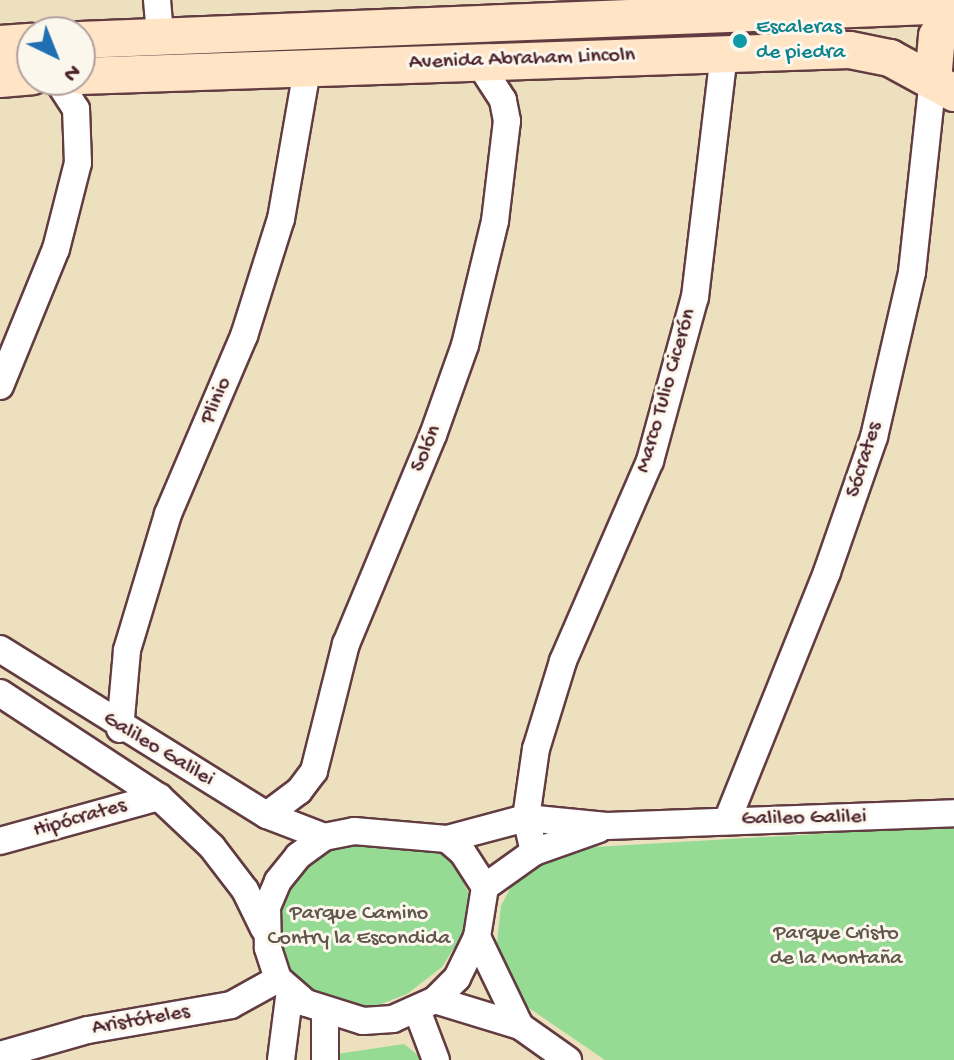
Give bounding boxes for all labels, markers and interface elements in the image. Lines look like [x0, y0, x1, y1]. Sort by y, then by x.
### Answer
place label: Escaleras de piedra [756, 15, 845, 66]
north arrow [16, 16, 96, 96]
marker: Escaleras de piedra [731, 32, 749, 50]
street label: Avenida Abraham Lincoln [408, 43, 636, 77]
text: N [57, 58, 85, 86]
street label: Marco Tulio Cicerón [631, 306, 703, 476]
street label: Plinio [195, 374, 239, 428]
street label: Sócrates [841, 419, 889, 501]
street label: Solón [406, 422, 448, 476]
street label: Galileo Galilei [98, 706, 218, 794]
street label: Hipócrates [30, 793, 130, 845]
street label: Galileo Galilei [741, 805, 867, 833]
park label: Parque Camino Contry la Escondida [268, 901, 450, 952]
park label: Parque Cristo de la Montaña [770, 921, 902, 972]
street label: Aristóteles [90, 999, 192, 1043]

